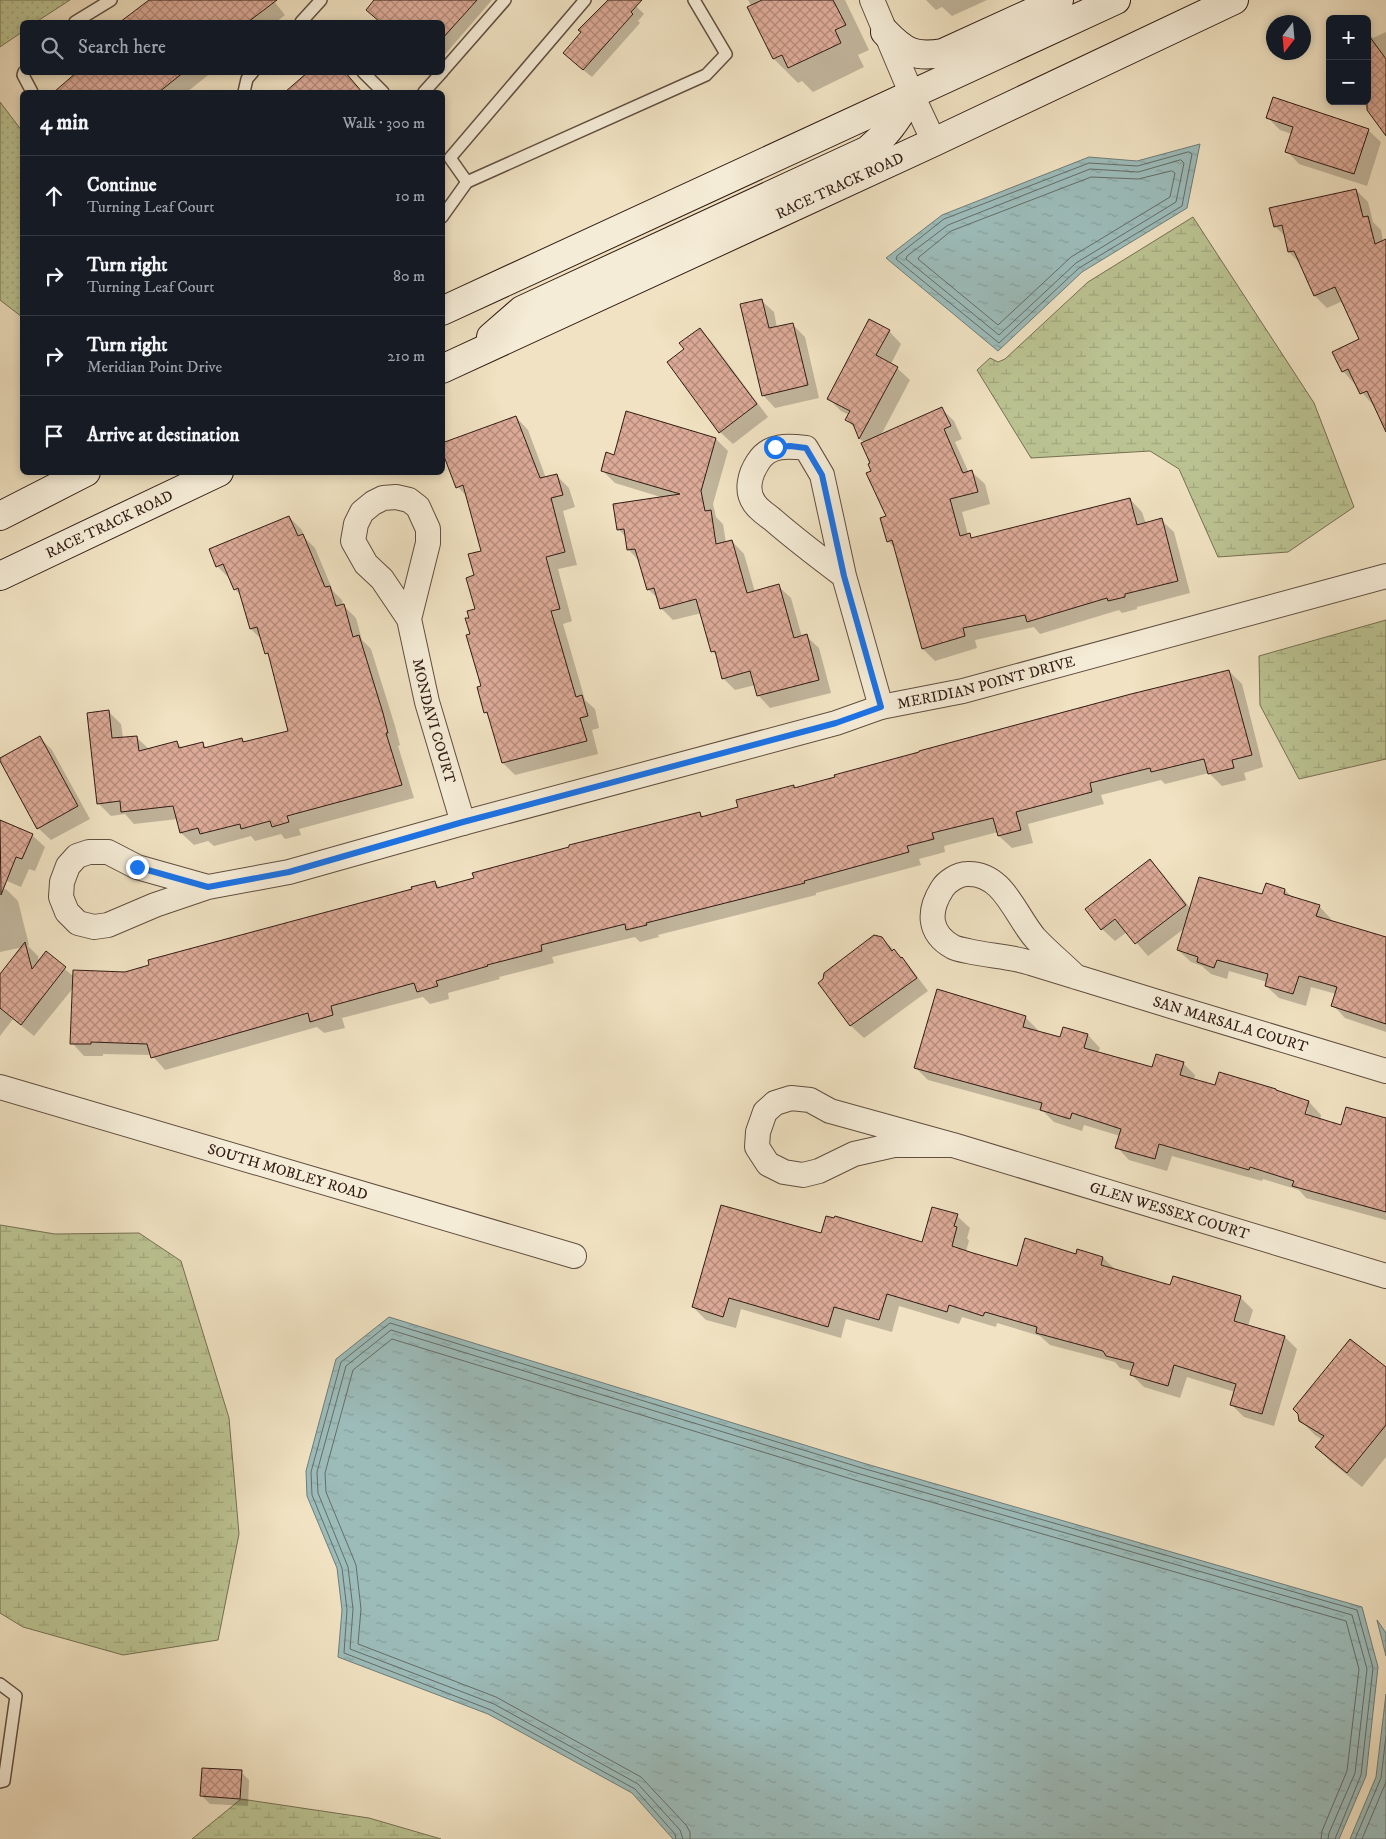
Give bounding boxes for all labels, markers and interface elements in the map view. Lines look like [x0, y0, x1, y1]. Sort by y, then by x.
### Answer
north arrow [1266, 15, 1311, 60]
map controls [1326, 15, 1371, 105]
button: + [1326, 15, 1371, 60]
search box [20, 20, 445, 75]
icon: search [38, 34, 66, 62]
text: Search here [78, 36, 166, 59]
button: − [1326, 60, 1371, 105]
text: 4 min [40, 110, 89, 136]
text: Walk · 300 m [342, 113, 425, 133]
street label: RACE TRACK ROAD [773, 148, 907, 223]
text: Continue [87, 174, 157, 197]
icon: ahead [40, 182, 68, 210]
text: 10 m [395, 186, 425, 206]
text: Turning Leaf Court [87, 197, 214, 217]
text: Turn right [87, 254, 167, 277]
icon: right [40, 262, 68, 290]
text: 80 m [393, 266, 425, 286]
text: Turning Leaf Court [87, 277, 214, 297]
text: Turn right [87, 334, 167, 357]
icon: right [40, 342, 68, 370]
text: 210 m [387, 346, 425, 366]
text: Meridian Point Drive [87, 357, 222, 377]
icon: arrive [40, 422, 68, 450]
text: Arrive at destination [87, 424, 239, 447]
route start [764, 436, 787, 459]
street label: RACE TRACK ROAD [42, 486, 176, 562]
street label: MERIDIAN POINT DRIVE [896, 651, 1077, 713]
street label: MONDAVI COURT [408, 657, 460, 786]
route end [126, 856, 149, 879]
street label: SAN MARSALA COURT [1151, 992, 1311, 1057]
street label: SOUTH MOBLEY ROAD [205, 1139, 370, 1204]
street label: GLEN WESSEX COURT [1087, 1177, 1252, 1244]

